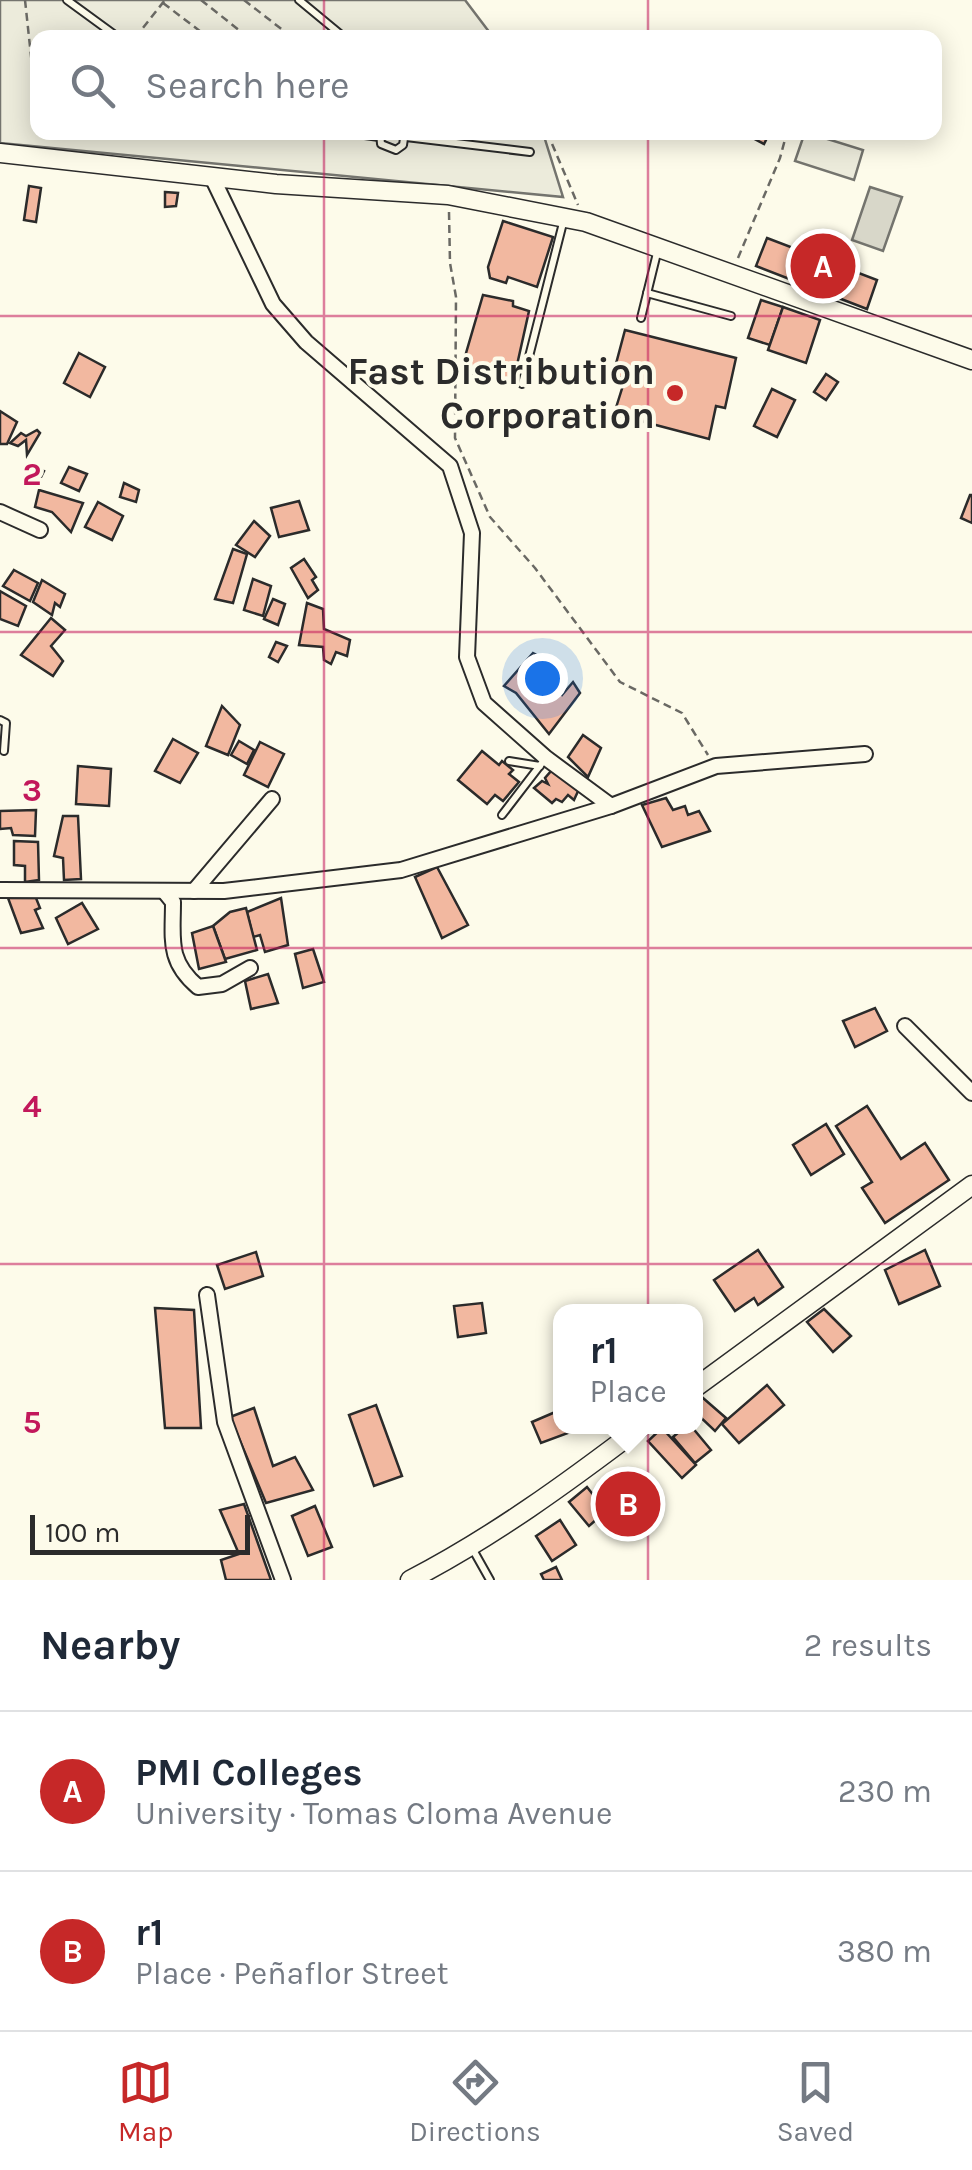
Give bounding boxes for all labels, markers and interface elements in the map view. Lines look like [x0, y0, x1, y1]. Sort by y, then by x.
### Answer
search box [30, 30, 942, 140]
icon: search [65, 58, 120, 113]
text: Search here [145, 63, 349, 108]
pin: A [790, 228, 856, 304]
place label: Fast Distribution Corporation [348, 349, 655, 438]
marker: Fast Distribution Corporation [664, 382, 686, 404]
text: 2 [22, 456, 42, 493]
your location [517, 653, 568, 704]
text: 3 [22, 772, 42, 809]
text: 4 [22, 1088, 42, 1125]
popup [553, 1304, 703, 1434]
text: r1 [589, 1328, 618, 1373]
text: Place [589, 1373, 667, 1410]
text: 5 [23, 1404, 41, 1441]
pin: B [596, 1466, 660, 1542]
scale bar [30, 1510, 250, 1554]
text: 100 m [45, 1516, 120, 1549]
text: Nearby [40, 1620, 180, 1670]
text: 2 results [804, 1627, 932, 1664]
text: PMI Colleges [135, 1750, 363, 1795]
text: A [62, 1773, 83, 1810]
text: 230 m [838, 1773, 932, 1810]
text: University · Tomas Cloma Avenue [135, 1795, 613, 1832]
text: r1 [135, 1910, 163, 1955]
text: B [62, 1933, 83, 1970]
text: 380 m [837, 1933, 932, 1970]
text: Place · Peñaflor Street [135, 1955, 449, 1992]
tab: Map [118, 2055, 173, 2148]
tab: Directions [409, 2055, 541, 2148]
tab: Saved [777, 2055, 854, 2148]

